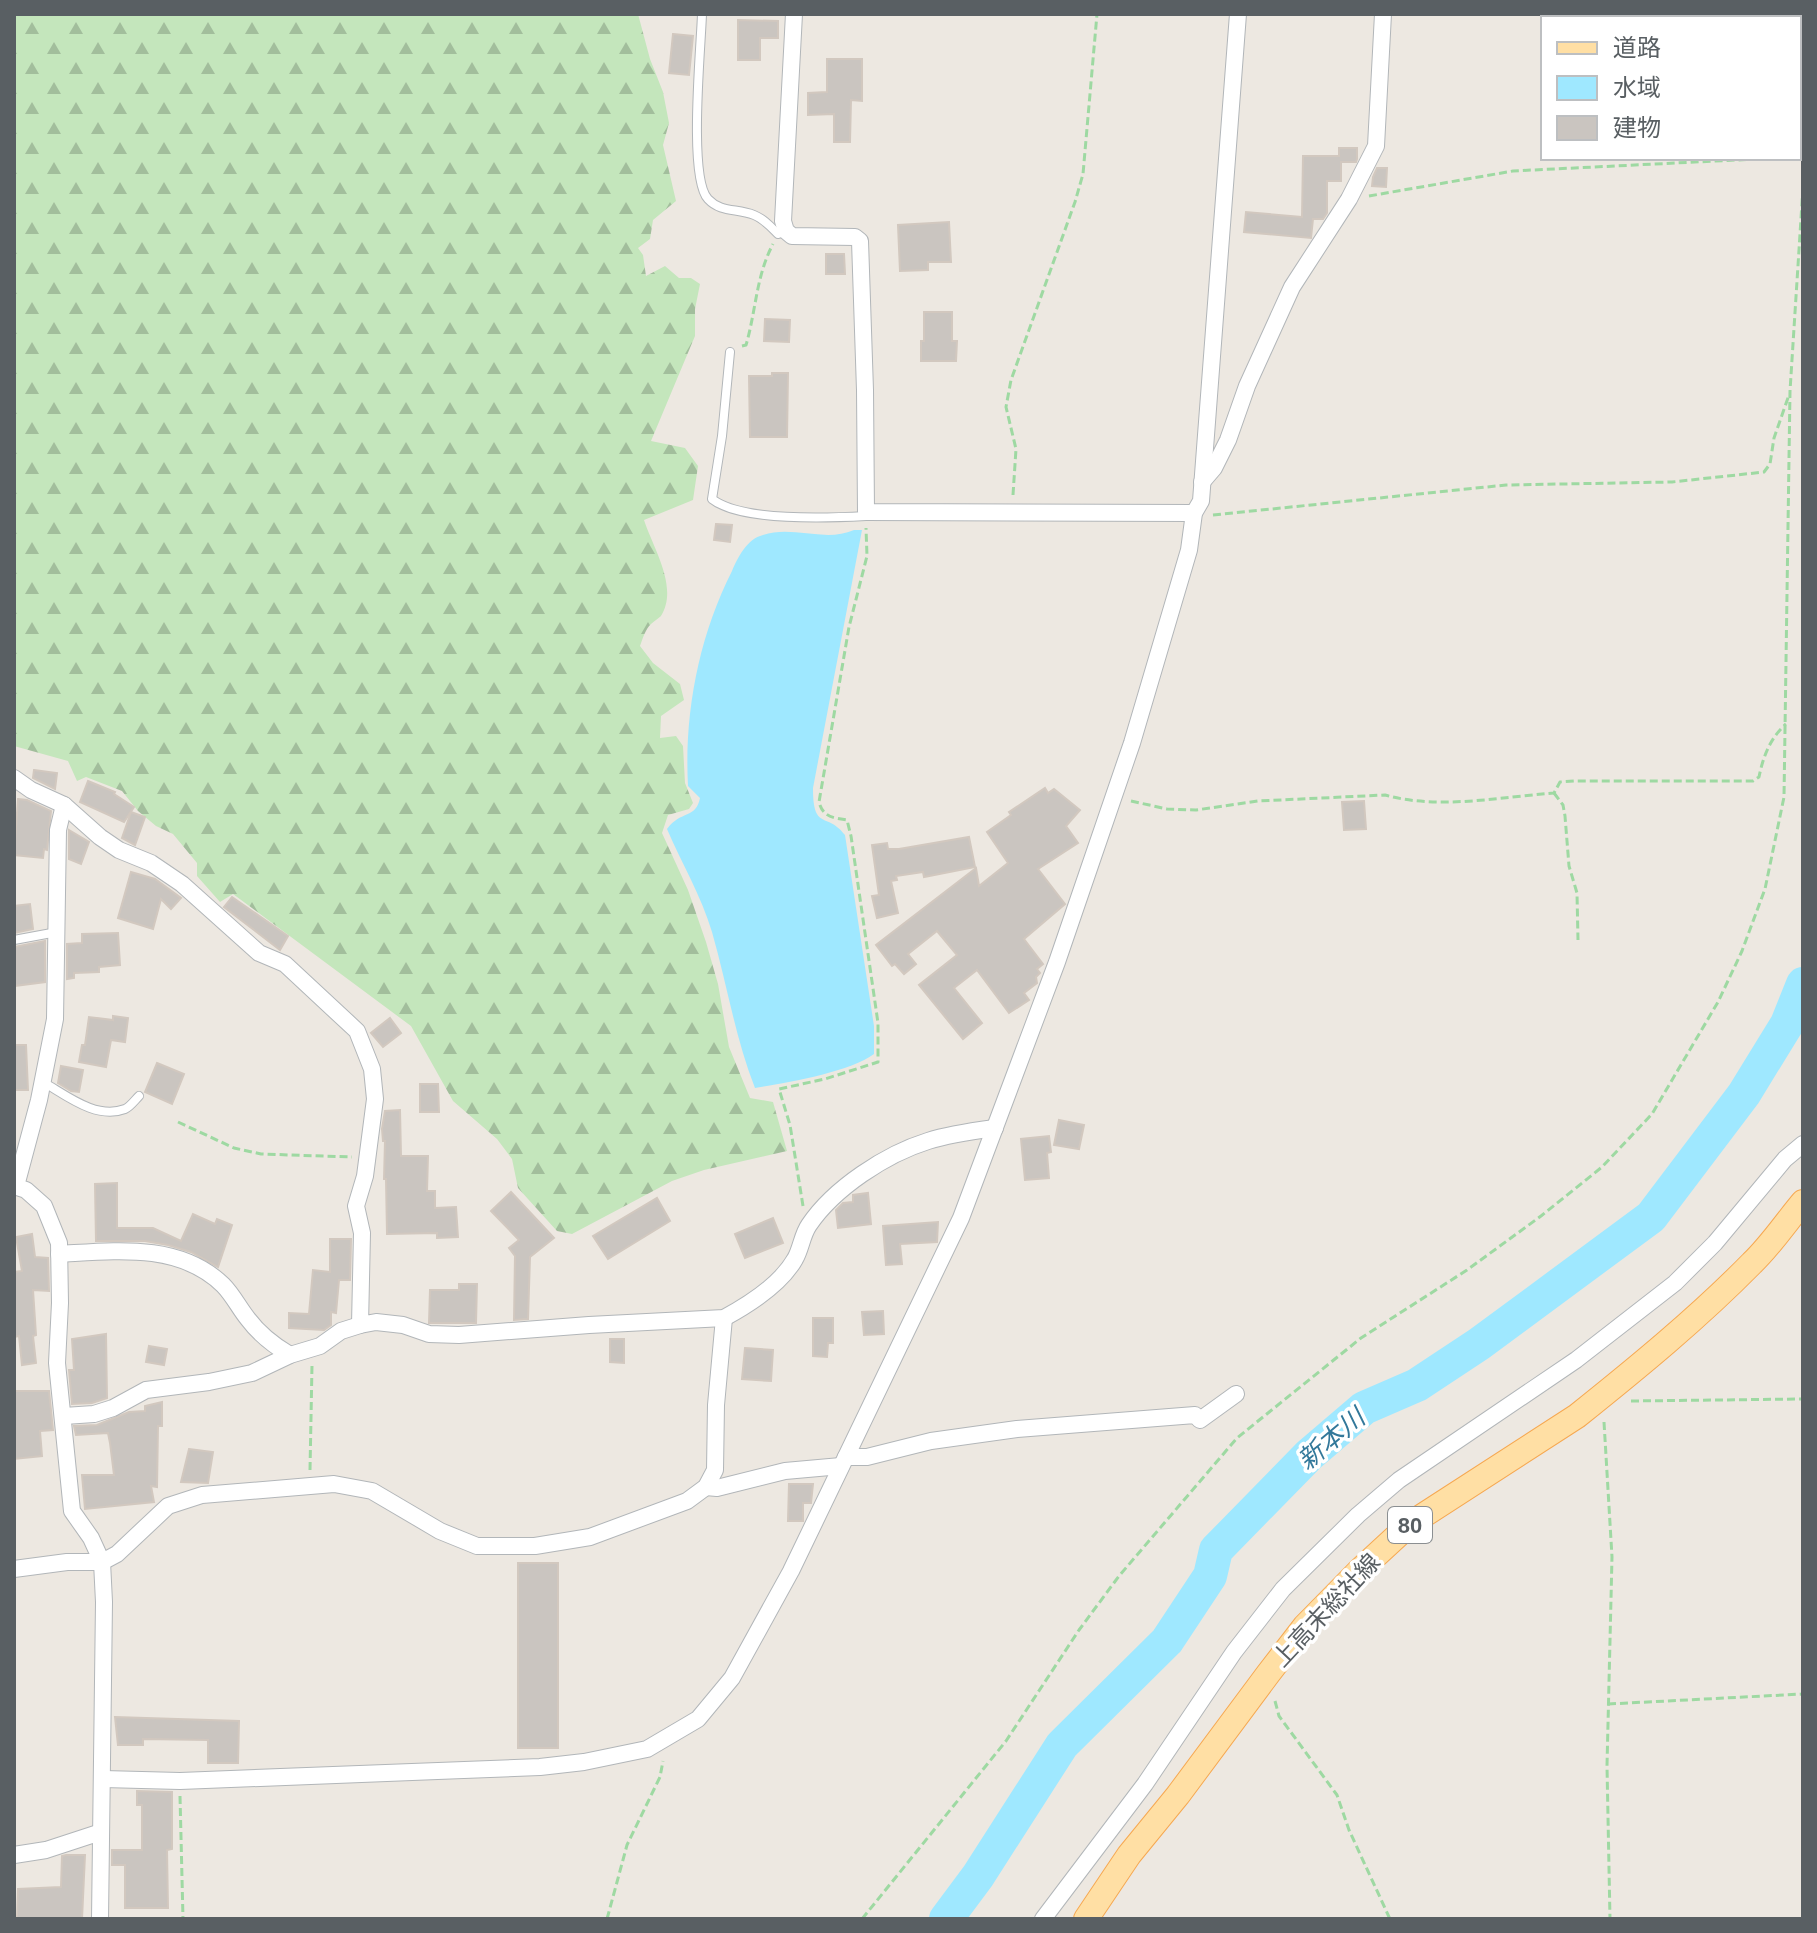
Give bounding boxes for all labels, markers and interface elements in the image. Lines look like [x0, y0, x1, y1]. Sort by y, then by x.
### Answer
legend [1541, 16, 1801, 160]
text: 道路 [1613, 34, 1661, 61]
text: 水域 [1613, 74, 1661, 101]
text: 建物 [1613, 114, 1661, 141]
water label: 新本川 [1291, 1401, 1373, 1476]
road number: 80 [1388, 1507, 1432, 1543]
street label: 上高末総社線 [1267, 1548, 1385, 1672]

